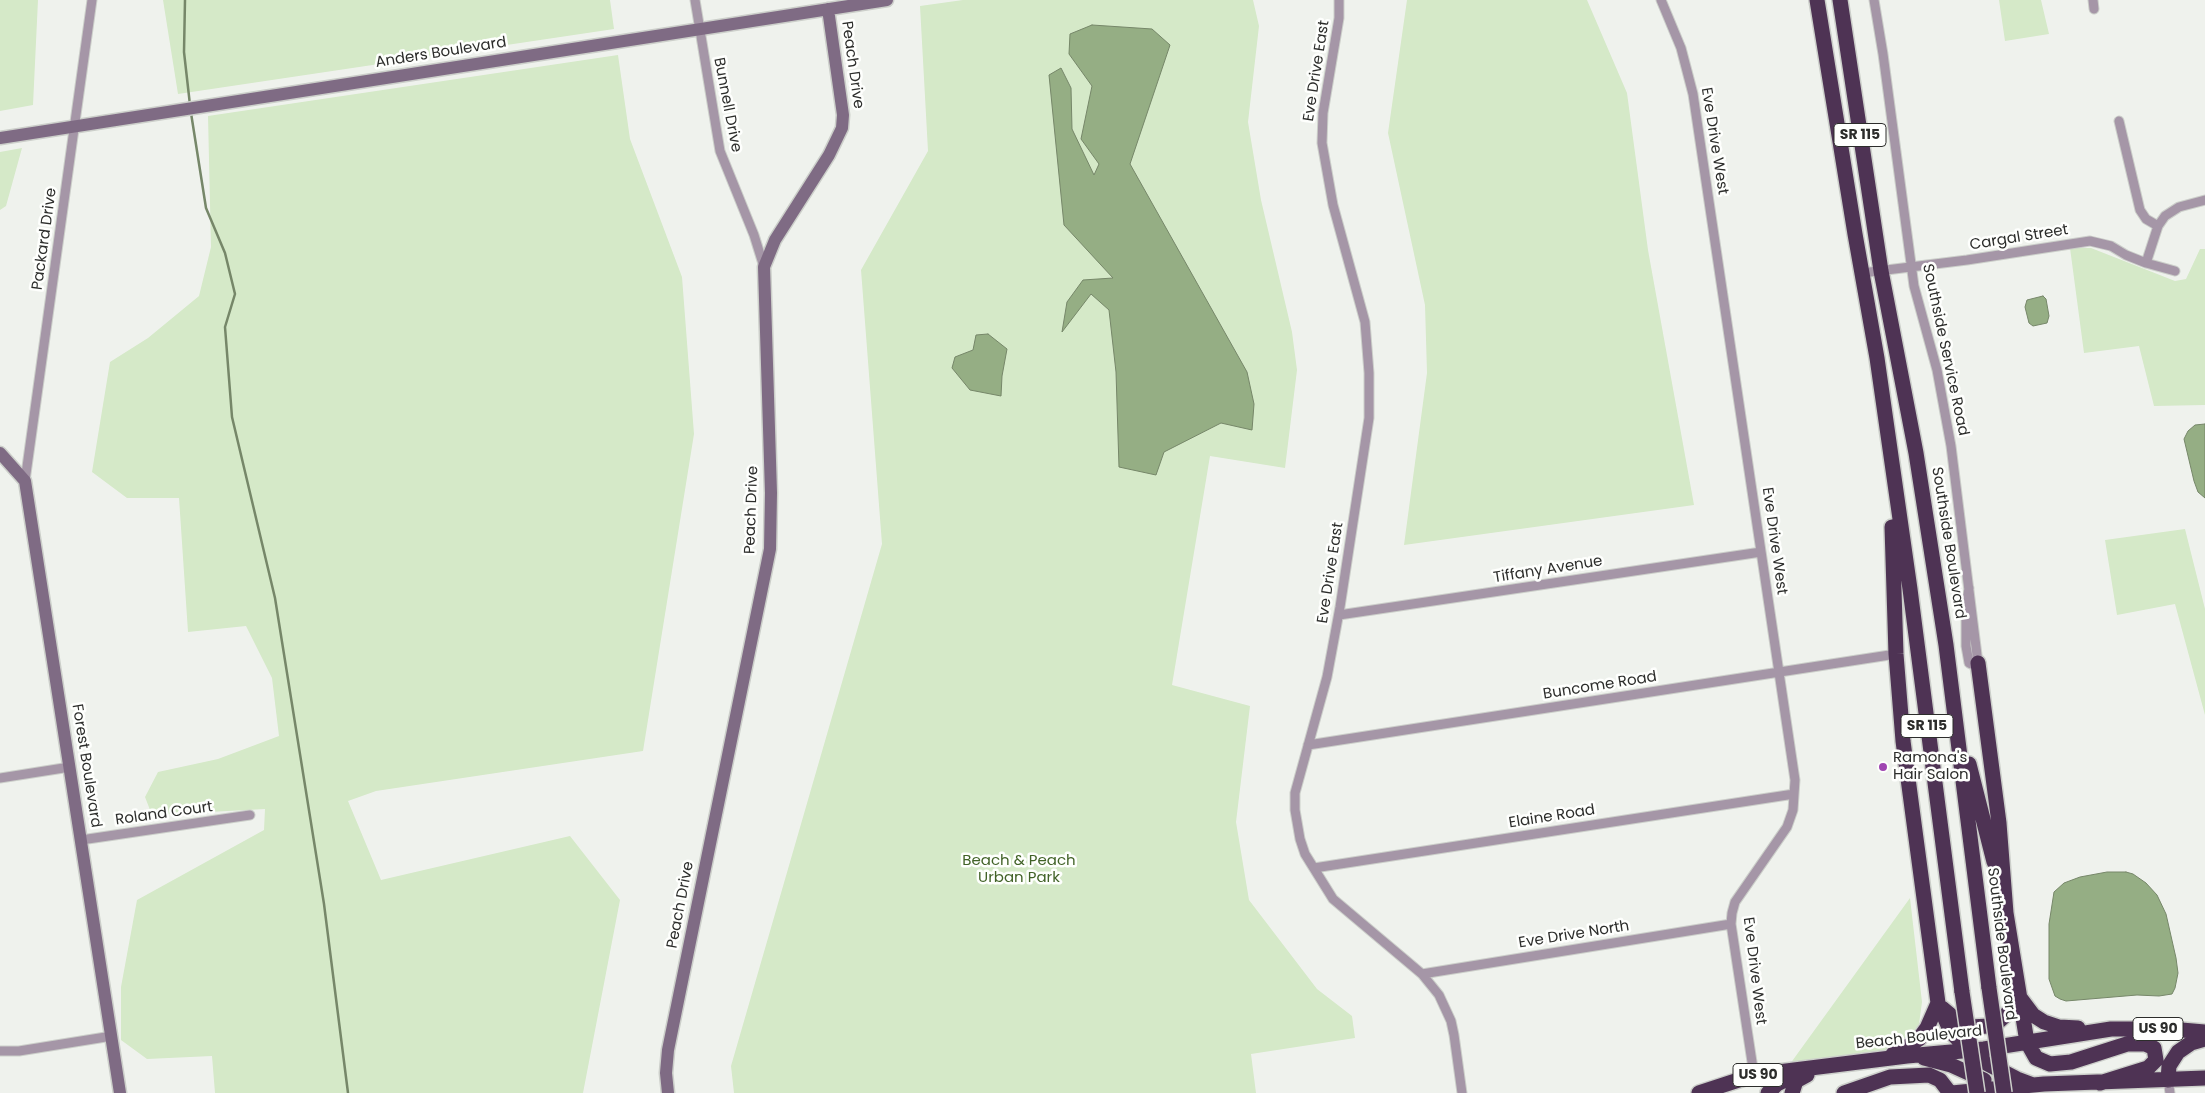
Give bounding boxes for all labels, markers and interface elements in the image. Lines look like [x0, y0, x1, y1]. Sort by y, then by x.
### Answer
street label: Eve Drive East [1300, 19, 1334, 123]
street label: Peach Drive [837, 20, 867, 110]
street label: Anders Boulevard [374, 34, 508, 72]
street label: Bunnell Drive [709, 56, 745, 154]
street label: Eve Drive West [1697, 86, 1731, 196]
road number: SR 115 [1834, 124, 1886, 146]
street label: Packard Drive [29, 187, 61, 291]
street label: Cargal Street [1969, 221, 2069, 255]
street label: Southside Service Road [1918, 262, 1972, 438]
street label: Peach Drive [741, 465, 763, 555]
street label: Southside Boulevard [1927, 466, 1969, 620]
street label: Eve Drive West [1758, 486, 1790, 596]
street label: Eve Drive East [1314, 521, 1348, 625]
street label: Tiffany Avenue [1492, 552, 1604, 588]
street label: Buncome Road [1542, 668, 1658, 704]
street label: Forest Boulevard [67, 703, 105, 829]
road number: SR 115 [1901, 714, 1953, 738]
place label: Ramona's Hair Salon [1893, 749, 1969, 784]
marker: Ramona's Hair Salon [1877, 761, 1889, 773]
street label: Roland Court [114, 798, 214, 830]
street label: Elaine Road [1508, 801, 1596, 833]
park label: Beach & Peach Urban Park [962, 852, 1076, 887]
street label: Peach Drive [664, 860, 698, 950]
street label: Southside Boulevard [1983, 867, 2019, 1021]
street label: Eve Drive West [1738, 916, 1770, 1026]
street label: Eve Drive North [1517, 917, 1631, 953]
road number: US 90 [2133, 1018, 2183, 1040]
street label: Beach Boulevard [1855, 1022, 1983, 1054]
road number: US 90 [1733, 1064, 1783, 1086]

